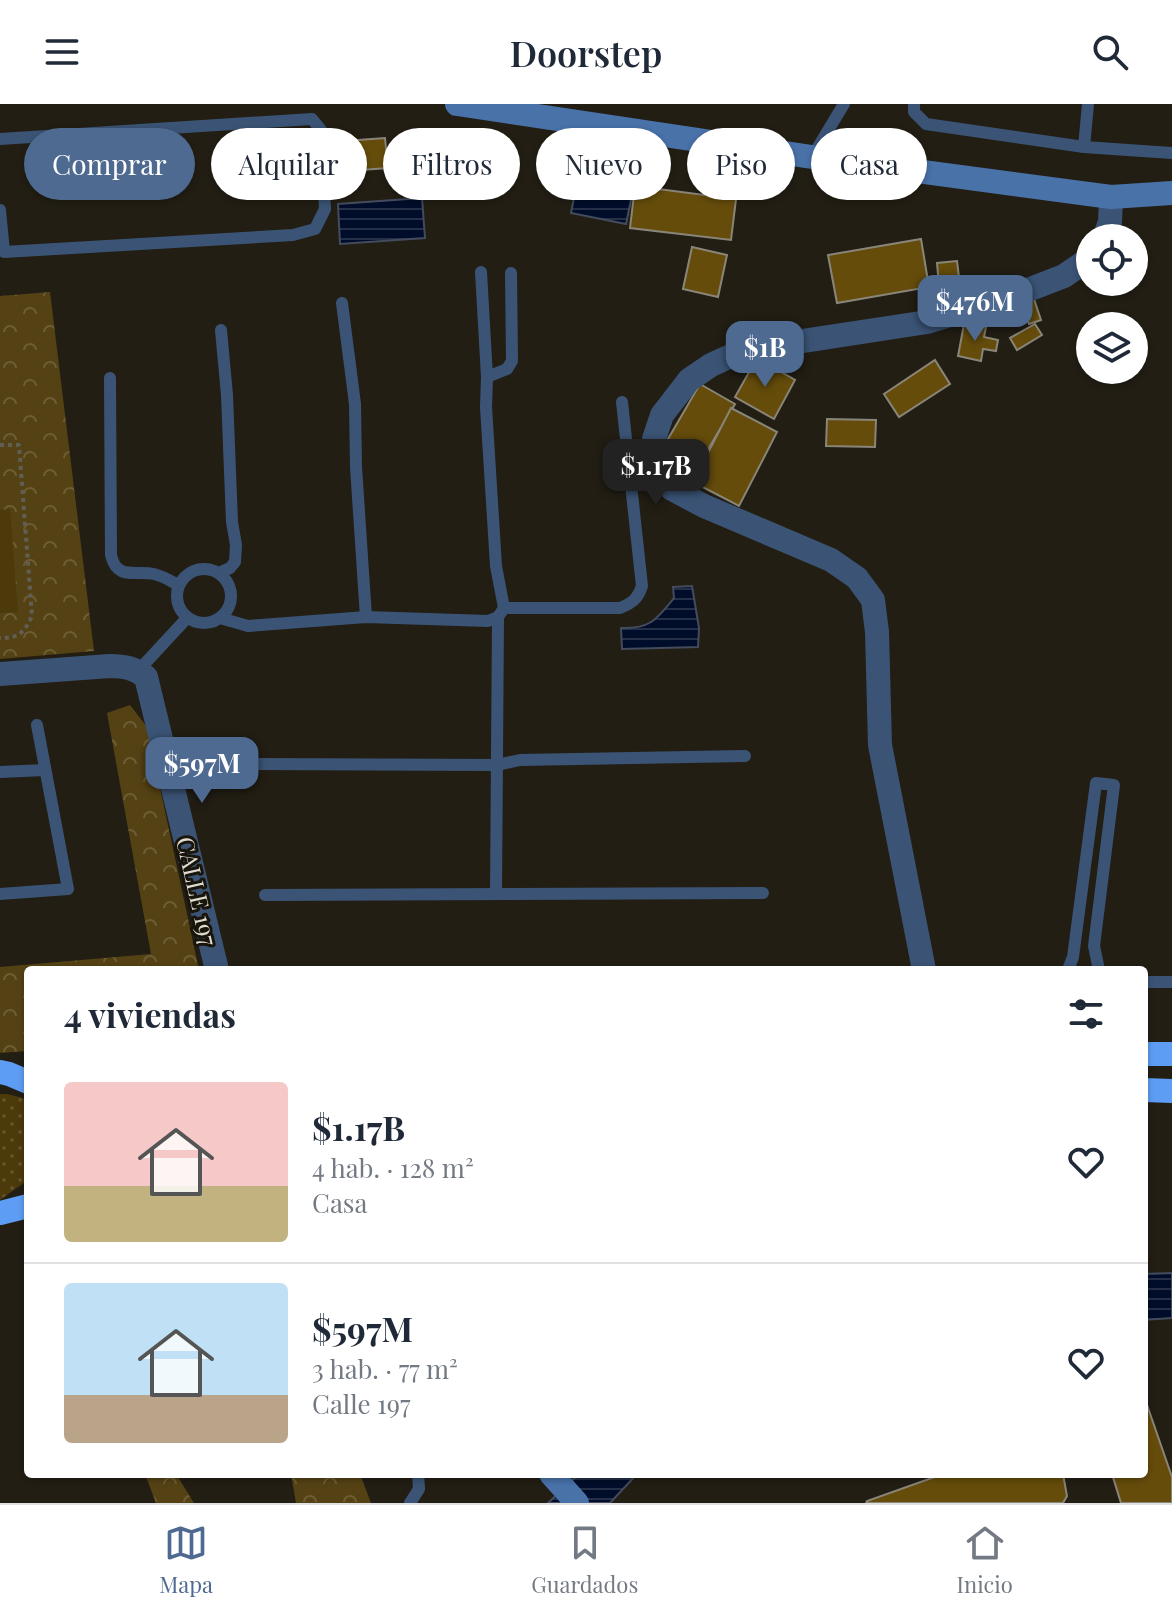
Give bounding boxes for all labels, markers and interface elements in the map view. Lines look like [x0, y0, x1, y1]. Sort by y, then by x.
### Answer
text: Doorstep [510, 28, 662, 76]
icon: menu [40, 30, 84, 74]
icon: search [1088, 30, 1132, 74]
chip: Comprar [24, 128, 195, 200]
chip: Alquilar [211, 128, 367, 200]
chip: Filtros [383, 128, 520, 200]
chip: Nuevo [536, 128, 671, 200]
chip: Piso [687, 128, 795, 200]
chip: Casa [811, 128, 927, 200]
map controls [1076, 224, 1148, 384]
button: locate [1076, 224, 1148, 296]
pin: $476M [919, 275, 1031, 343]
text: $476M [936, 283, 1014, 318]
button: layers [1076, 312, 1148, 384]
pin: $1B [726, 321, 804, 389]
text: $1B [744, 329, 786, 364]
pin: $1.17B [591, 439, 721, 507]
text: $1.17B [620, 447, 692, 482]
pin: $597M [146, 737, 258, 805]
text: $597M [163, 745, 241, 780]
street label: CALLE 197 [170, 833, 226, 949]
text: 4 viviendas [64, 991, 236, 1037]
icon: filters [1064, 992, 1108, 1036]
text: $1.17B [312, 1104, 405, 1150]
icon: home [128, 1114, 224, 1210]
icon: heart [1064, 1140, 1108, 1184]
text: 4 hab. · 128 m² [312, 1150, 474, 1185]
text: Casa [312, 1185, 367, 1220]
text: $597M [312, 1305, 413, 1351]
icon: home [128, 1315, 224, 1411]
icon: heart [1064, 1341, 1108, 1385]
text: 3 hab. · 77 m² [312, 1351, 458, 1386]
text: Calle 197 [312, 1386, 411, 1421]
tab: Mapa [159, 1521, 213, 1599]
tab: Guardados [531, 1521, 638, 1599]
tab: Inicio [957, 1521, 1013, 1599]

